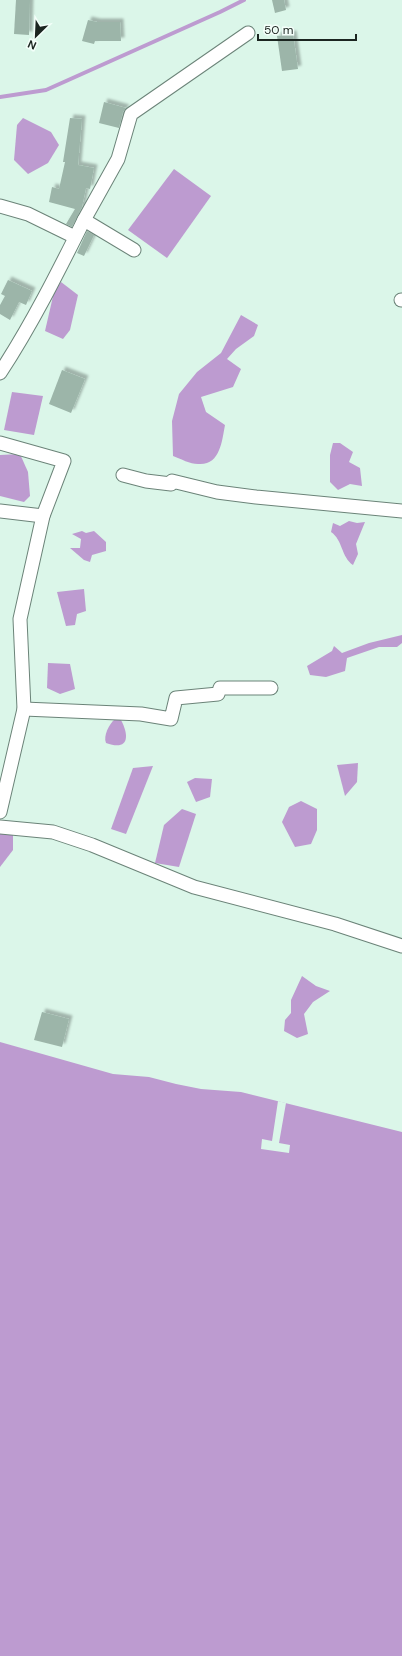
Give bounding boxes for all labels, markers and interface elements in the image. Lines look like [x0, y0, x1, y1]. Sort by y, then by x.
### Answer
north arrow [16, 16, 56, 56]
scale bar [258, 16, 356, 42]
text: 50 m [264, 22, 293, 38]
text: N [25, 37, 38, 53]

